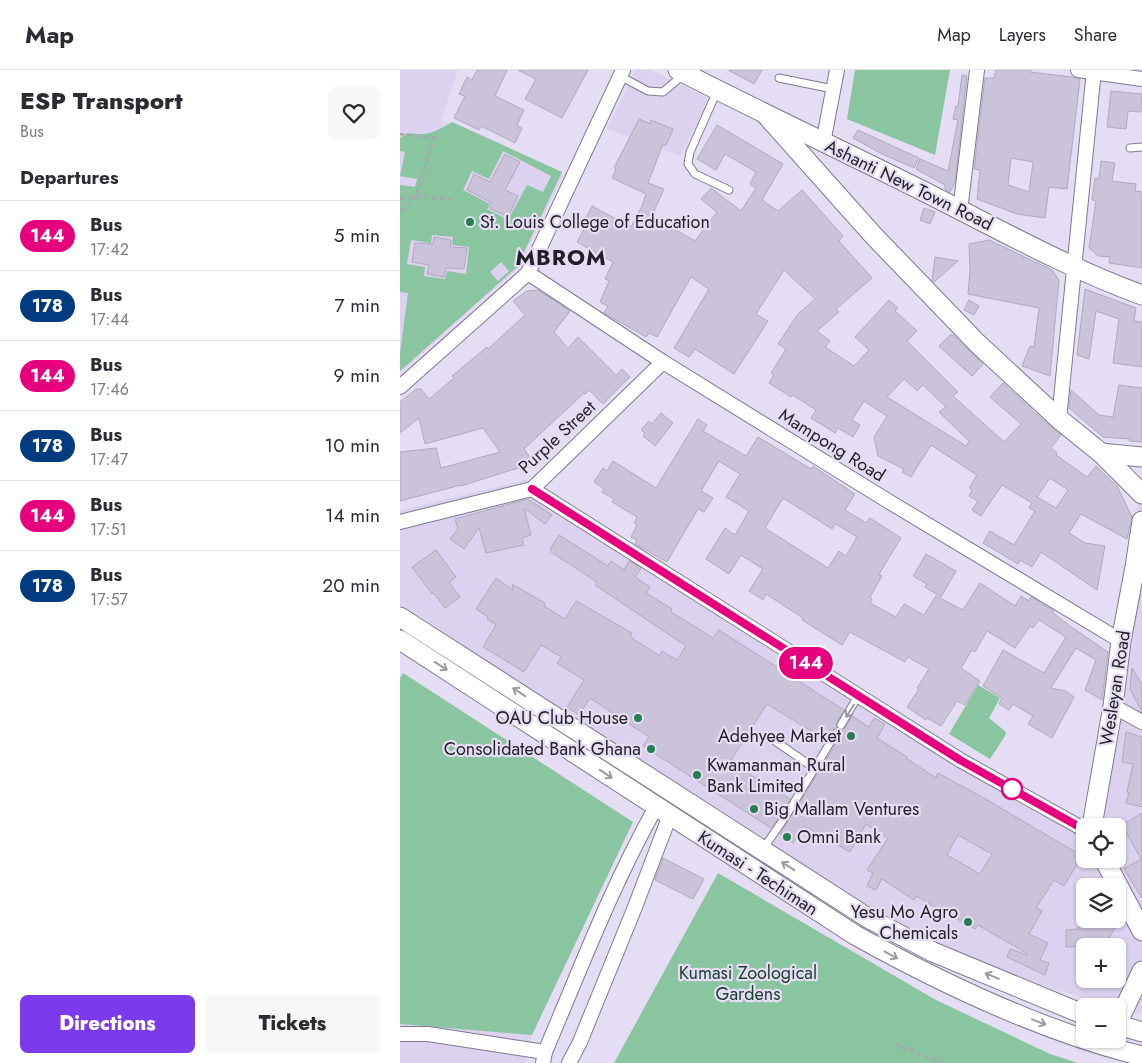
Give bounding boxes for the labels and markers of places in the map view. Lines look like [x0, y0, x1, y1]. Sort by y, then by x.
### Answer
place label: St. Louis College of Education [480, 209, 710, 235]
marker: St. Louis College of Education [464, 216, 476, 228]
place label: OAU Club House [496, 705, 628, 731]
marker: OAU Club House [632, 712, 644, 724]
place label: Adehyee Market [718, 723, 842, 749]
marker: Adehyee Market [845, 730, 857, 742]
place label: Consolidated Bank Ghana [444, 736, 641, 762]
marker: Consolidated Bank Ghana [645, 743, 657, 755]
place label: Kwamanman Rural Bank Limited [707, 752, 845, 799]
marker: Kwamanman Rural Bank Limited [691, 769, 703, 781]
unlabelled marker [1001, 778, 1023, 800]
place label: Big Mallam Ventures [764, 796, 919, 822]
marker: Big Mallam Ventures [748, 803, 760, 815]
place label: Omni Bank [797, 824, 881, 850]
marker: Omni Bank [781, 831, 793, 843]
place label: Yesu Mo Agro Chemicals [851, 899, 958, 946]
marker: Yesu Mo Agro Chemicals [962, 916, 974, 928]

